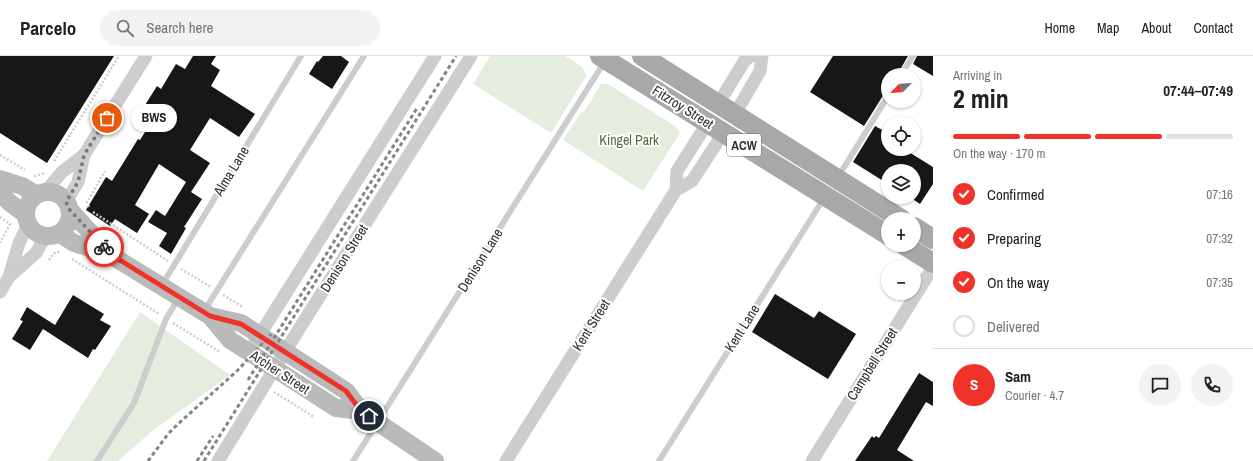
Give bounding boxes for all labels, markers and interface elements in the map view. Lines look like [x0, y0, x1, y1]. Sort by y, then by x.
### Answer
search box [100, 10, 380, 46]
text: Parcelo [20, 15, 76, 41]
icon: search [114, 17, 136, 39]
text: Search here [146, 17, 213, 38]
text: Home [1044, 19, 1075, 37]
text: Map [1097, 19, 1119, 37]
text: About [1141, 19, 1171, 37]
text: Contact [1193, 19, 1233, 37]
text: Arriving in [953, 67, 1002, 84]
north arrow [881, 68, 921, 108]
map controls [881, 68, 921, 300]
text: 07:44–07:49 [1163, 80, 1233, 101]
street label: Fitzroy Street [649, 81, 717, 133]
text: 2 min [953, 81, 1009, 116]
pin [90, 101, 124, 135]
callout: BWS [131, 104, 177, 132]
icon: bag [96, 107, 118, 129]
text: BWS [142, 109, 166, 126]
button: locate [881, 116, 921, 156]
park label: Kingel Park [599, 131, 659, 149]
road number: ACW [727, 134, 761, 156]
street label: Alma Lane [209, 143, 253, 200]
text: On the way · 170 m [953, 145, 1045, 162]
button: layers [881, 164, 921, 204]
icon: check [953, 183, 975, 205]
text: Confirmed [987, 184, 1044, 205]
text: 07:16 [1206, 186, 1233, 203]
button: + [881, 212, 921, 252]
street label: Denison Street [316, 221, 372, 295]
street label: Denison Lane [453, 225, 507, 295]
courier [84, 227, 124, 267]
icon: check [953, 227, 975, 249]
text: Preparing [987, 228, 1041, 249]
text: 07:32 [1206, 230, 1233, 247]
icon: bike [93, 236, 115, 258]
button: − [881, 260, 921, 300]
icon: check [953, 271, 975, 293]
text: On the way [987, 272, 1049, 293]
text: 07:35 [1206, 274, 1233, 291]
street label: Kent Street [568, 296, 614, 354]
street label: Kent Lane [720, 301, 764, 355]
text: Delivered [987, 316, 1040, 337]
street label: Campbell Street [843, 324, 901, 404]
street label: Archer Street [246, 345, 313, 398]
button: chat [1139, 364, 1181, 406]
button: phone [1191, 364, 1233, 406]
text: Sam [1005, 366, 1031, 387]
text: S [970, 374, 978, 395]
text: Courier · 4.7 [1005, 387, 1064, 404]
pin [352, 399, 386, 433]
icon: home [358, 405, 380, 427]

